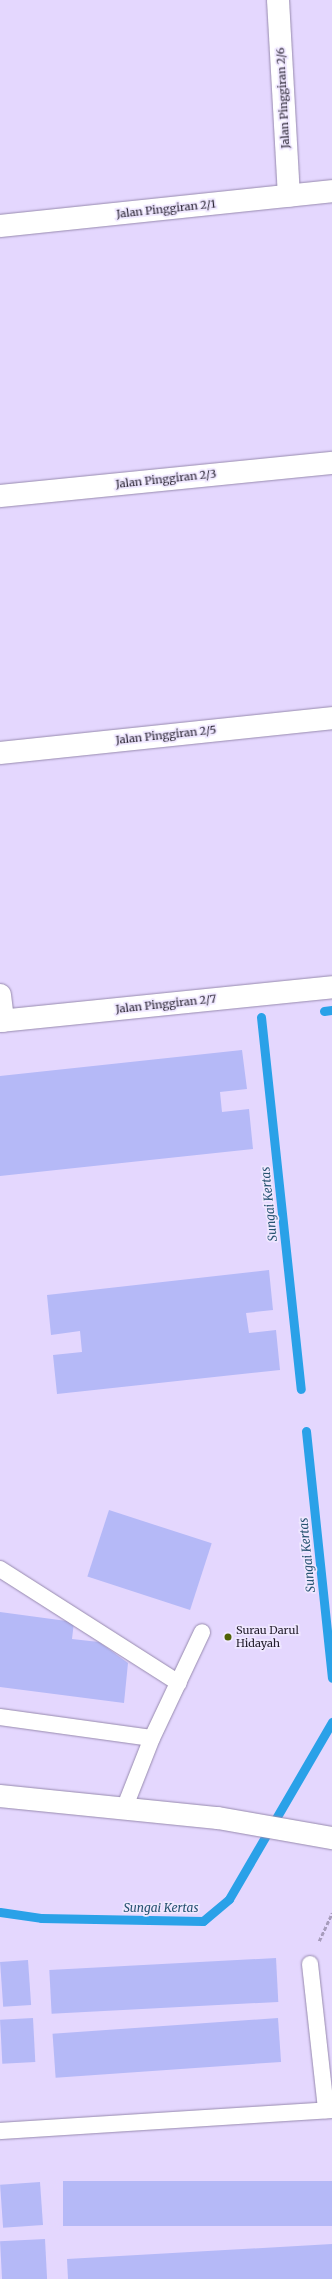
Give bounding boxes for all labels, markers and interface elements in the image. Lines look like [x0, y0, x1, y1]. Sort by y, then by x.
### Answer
street label: Jalan Pinggiran 2/6 [274, 47, 292, 149]
street label: Jalan Pinggiran 2/1 [116, 197, 216, 221]
street label: Jalan Pinggiran 2/3 [115, 467, 217, 491]
street label: Jalan Pinggiran 2/5 [115, 723, 217, 747]
street label: Jalan Pinggiran 2/7 [115, 992, 217, 1016]
water label: Sungai Kertas [258, 1166, 280, 1242]
water label: Sungai Kertas [296, 1517, 318, 1593]
place label: Surau Darul Hidayah [236, 1624, 299, 1650]
marker: Surau Darul Hidayah [223, 1632, 233, 1642]
water label: Sungai Kertas [123, 1901, 199, 1915]

